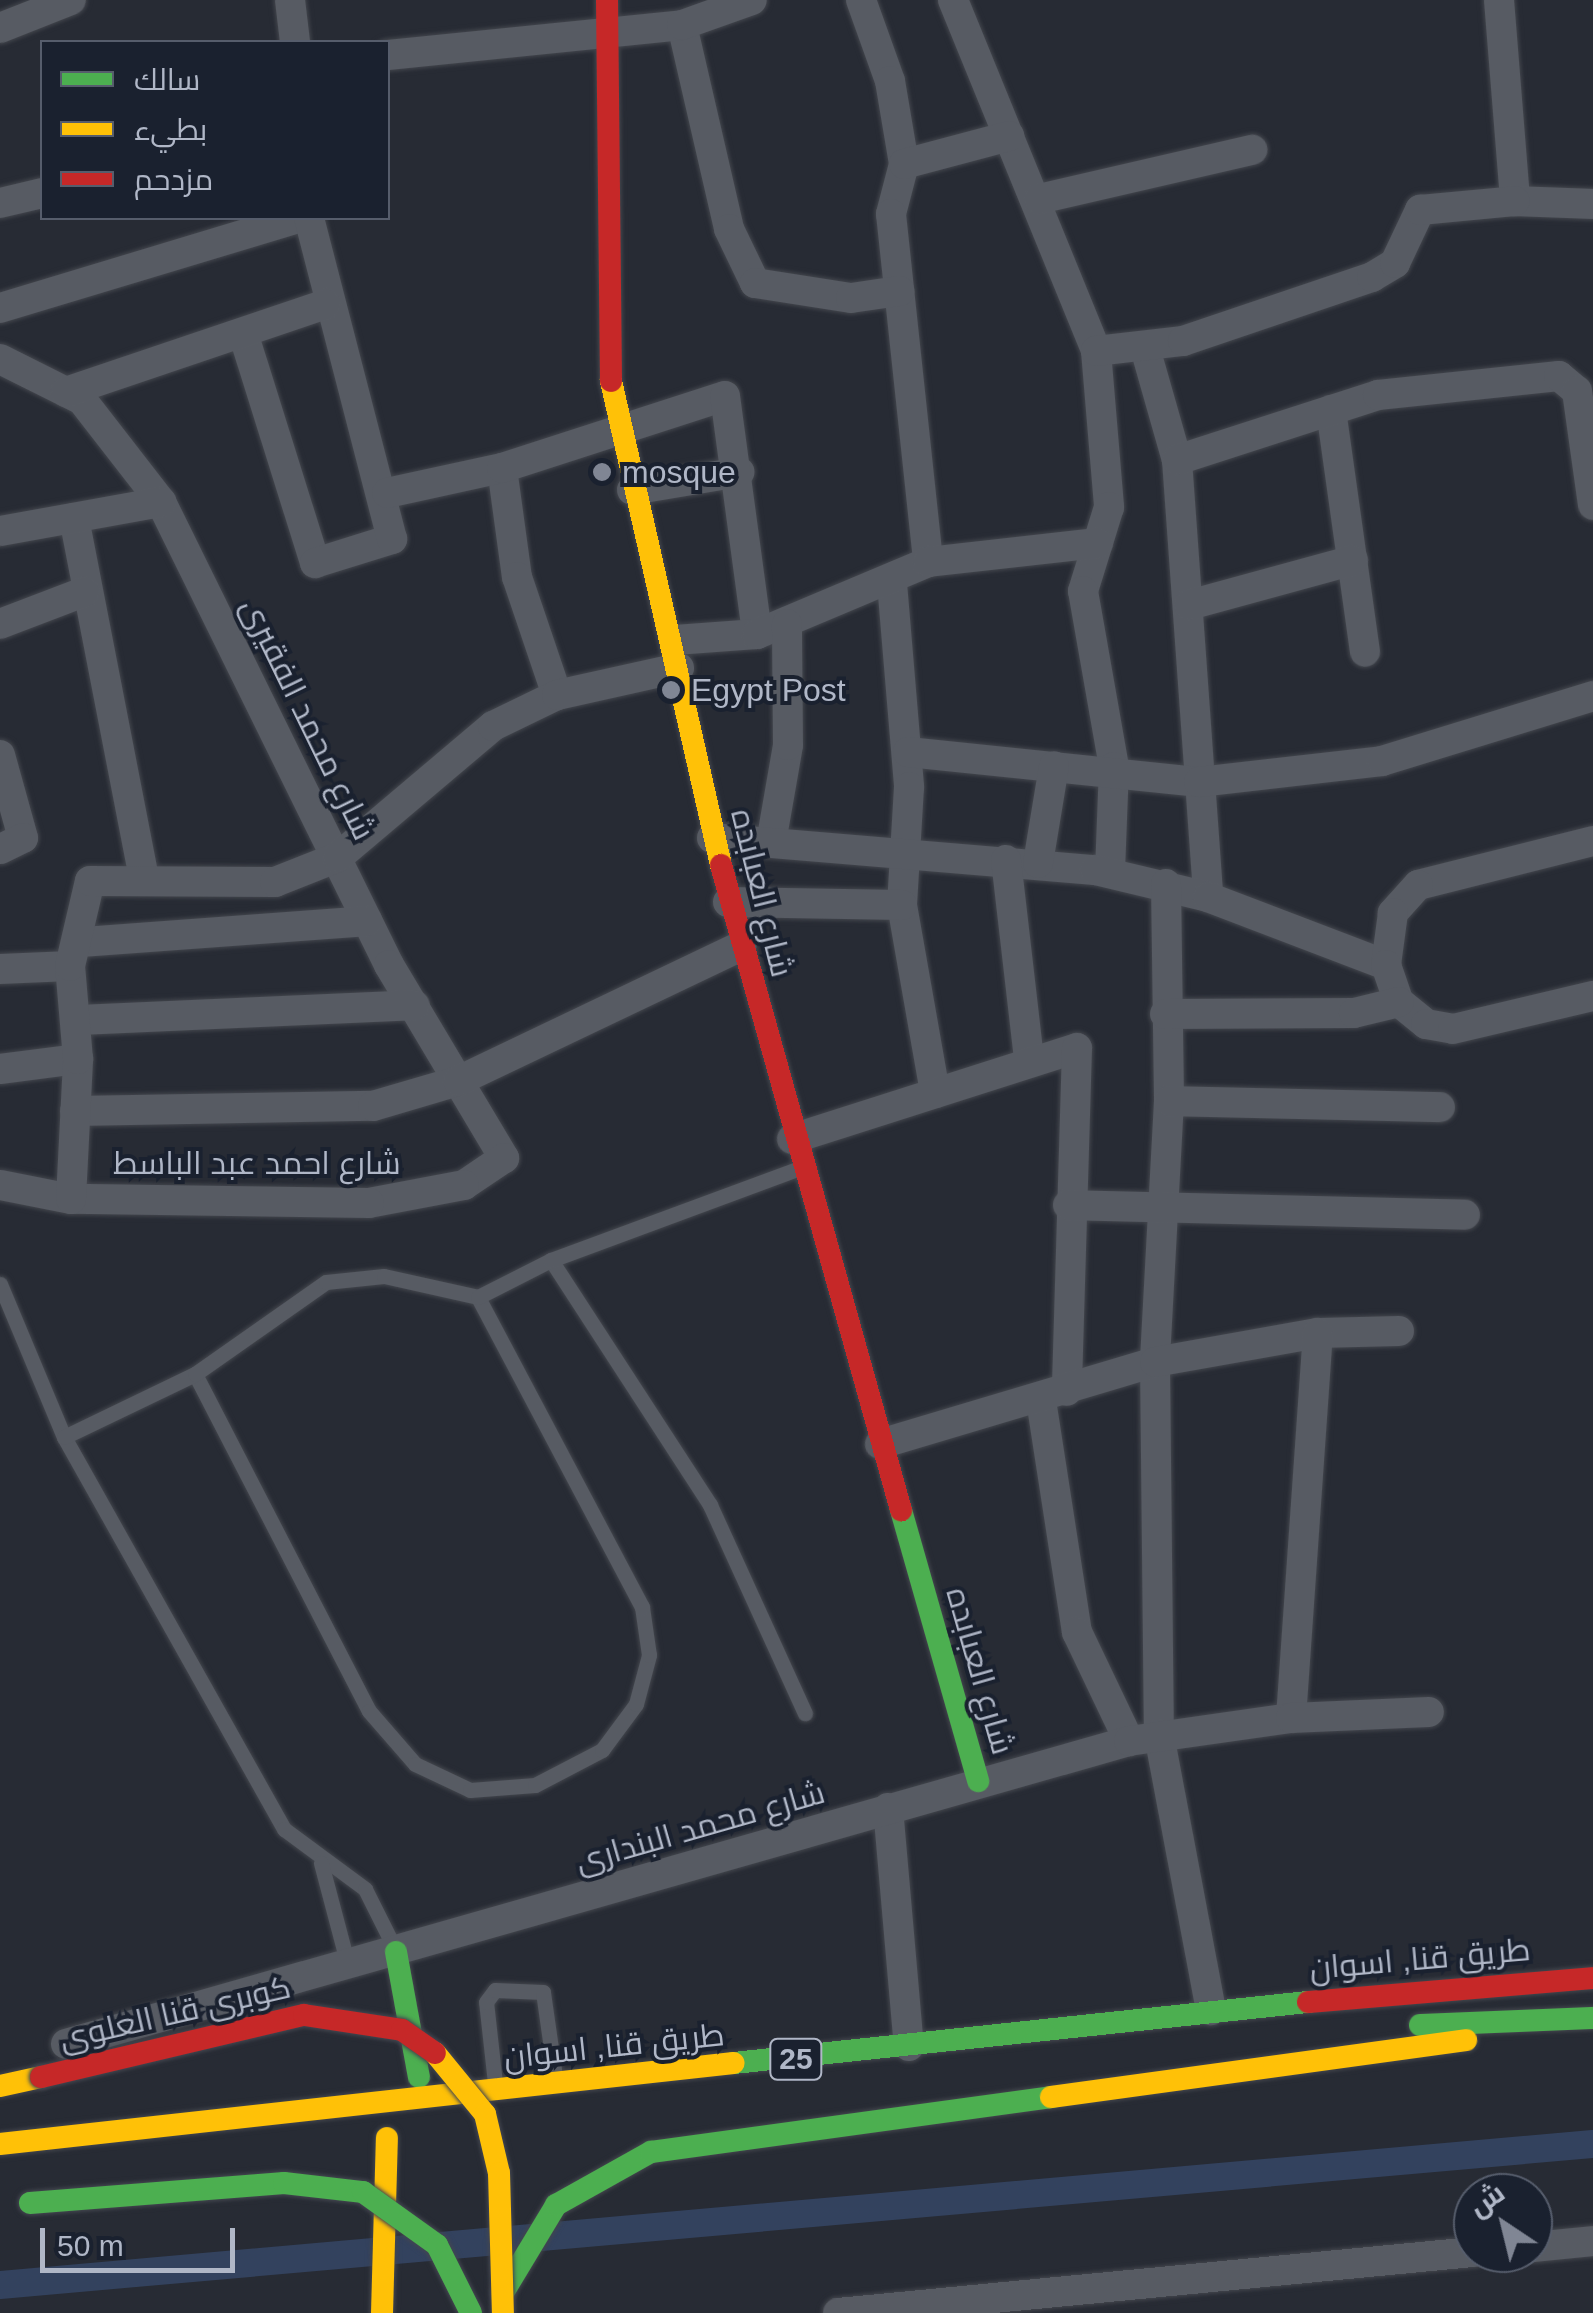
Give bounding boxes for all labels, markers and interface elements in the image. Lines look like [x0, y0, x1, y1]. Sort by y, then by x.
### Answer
legend [40, 40, 390, 220]
text: سالك [134, 63, 200, 96]
text: بطيء [134, 113, 207, 146]
text: مزدحم [134, 163, 213, 196]
place label: mosque [622, 453, 736, 491]
marker: mosque [591, 461, 613, 483]
street label: شارع محمد الفقيرى [233, 592, 383, 846]
place label: Egypt Post [691, 671, 846, 709]
marker: Egypt Post [660, 679, 682, 701]
street label: شارع العبابده [723, 805, 801, 981]
street label: شارع احمد عبد الباسط [113, 1144, 401, 1182]
street label: شارع العبابده [938, 1583, 1022, 1759]
street label: شارع محمد البندارى [571, 1773, 829, 1881]
street label: طريق قنا, اسوان [1308, 1930, 1532, 1988]
street label: كوبرى قنا العلوى [56, 1968, 294, 2058]
street label: طريق قنا, اسوان [502, 2015, 726, 2077]
road number: 25 [768, 2034, 824, 2084]
north arrow [1453, 2173, 1553, 2273]
text: ش [1463, 2177, 1510, 2223]
scale bar [45, 2208, 240, 2270]
text: 50 m [57, 2229, 124, 2262]

